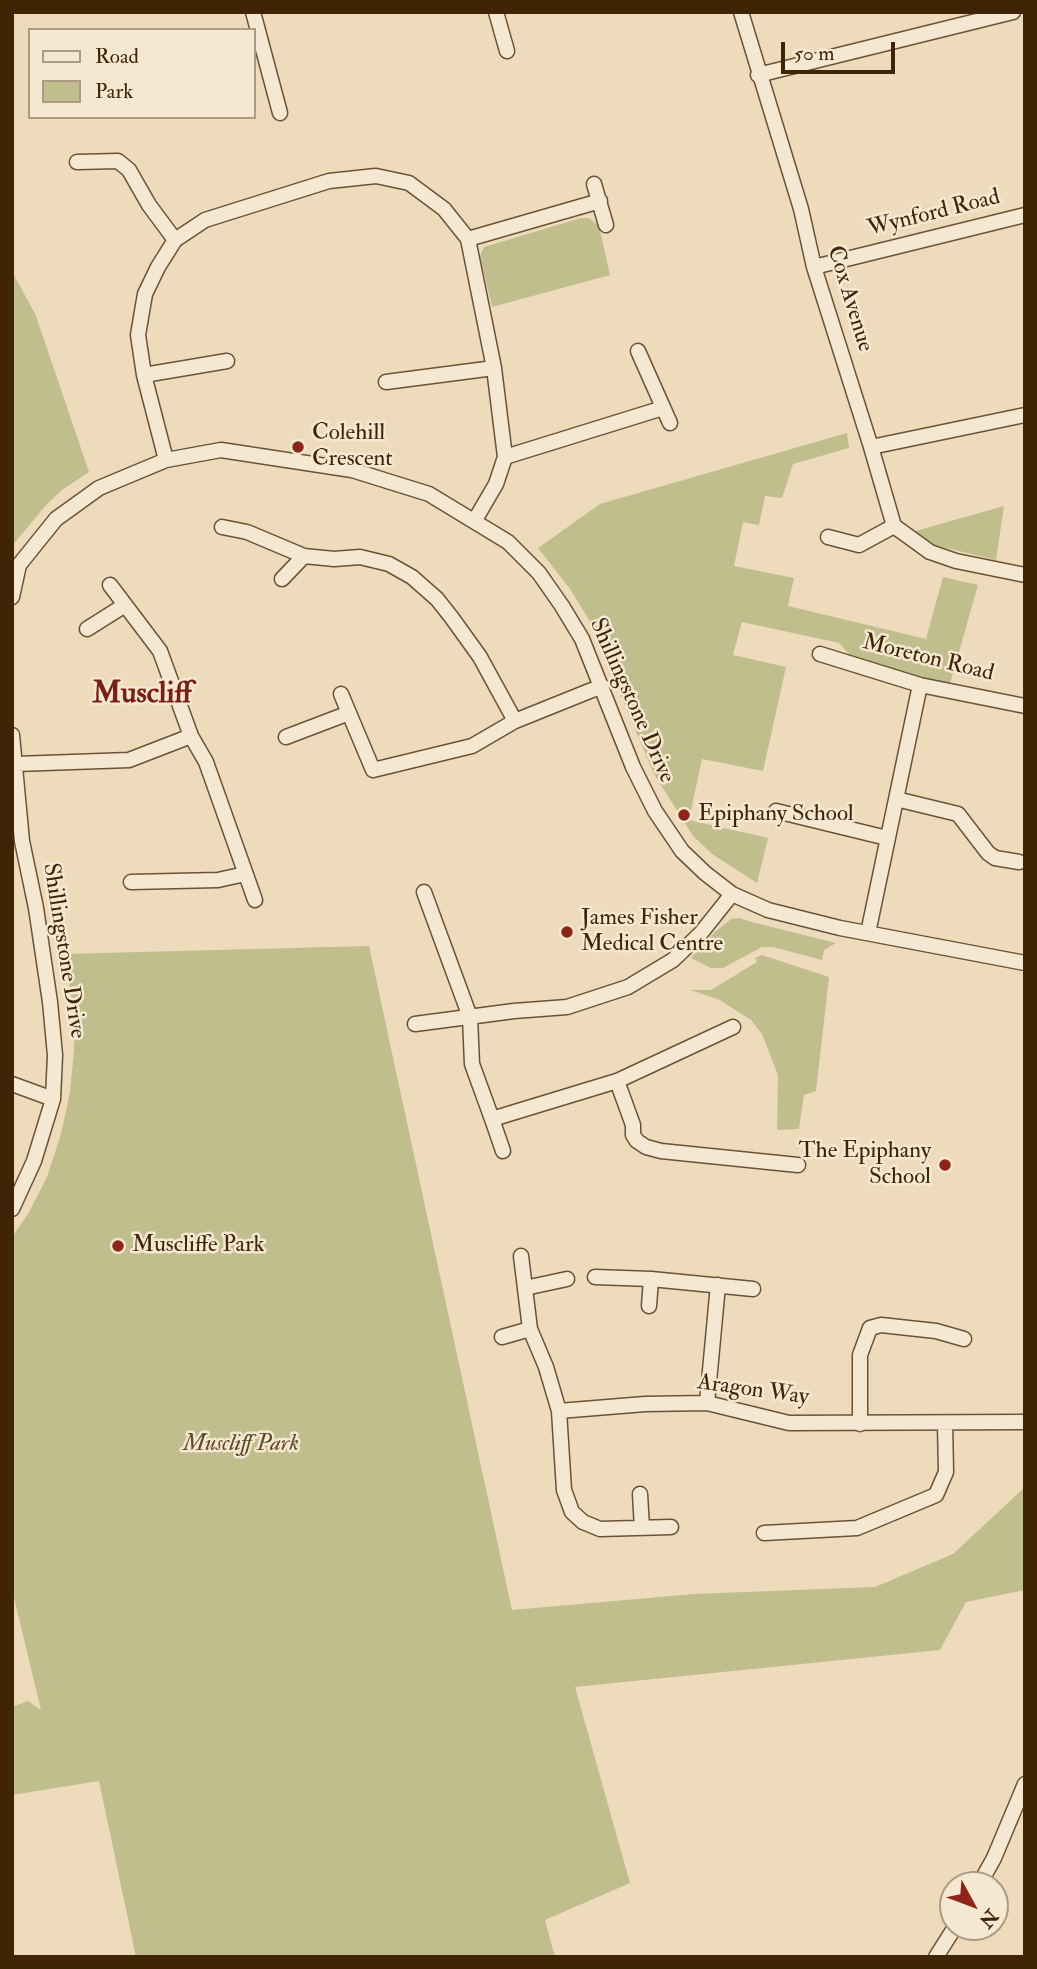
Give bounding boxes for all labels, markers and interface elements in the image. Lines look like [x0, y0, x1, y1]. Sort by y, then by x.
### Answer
legend [28, 28, 256, 119]
scale bar [785, 28, 899, 72]
text: 50 m [794, 40, 835, 67]
text: Road [95, 43, 139, 70]
text: Park [95, 78, 133, 105]
street label: Wynford Road [865, 184, 1003, 244]
street label: Cox Avenue [820, 243, 878, 355]
place label: Colehill Crescent [312, 420, 393, 474]
marker: Colehill Crescent [290, 439, 306, 455]
street label: Shillingstone Drive [582, 614, 680, 788]
street label: Moreton Road [860, 629, 996, 689]
district label: Muscliff [92, 678, 192, 714]
place label: Epiphany School [698, 801, 854, 829]
marker: Epiphany School [676, 807, 692, 823]
street label: Shillingstone Drive [35, 861, 91, 1041]
place label: James Fisher Medical Centre [581, 905, 723, 959]
marker: James Fisher Medical Centre [559, 924, 575, 940]
place label: The Epiphany School [799, 1138, 931, 1192]
marker: The Epiphany School [937, 1157, 953, 1173]
place label: Muscliffe Park [132, 1232, 264, 1260]
marker: Muscliffe Park [110, 1238, 126, 1254]
street label: Aragon Way [695, 1370, 811, 1412]
park label: Muscliff Park [183, 1431, 299, 1459]
north arrow [939, 1871, 1009, 1941]
text: N [974, 1904, 1003, 1933]

